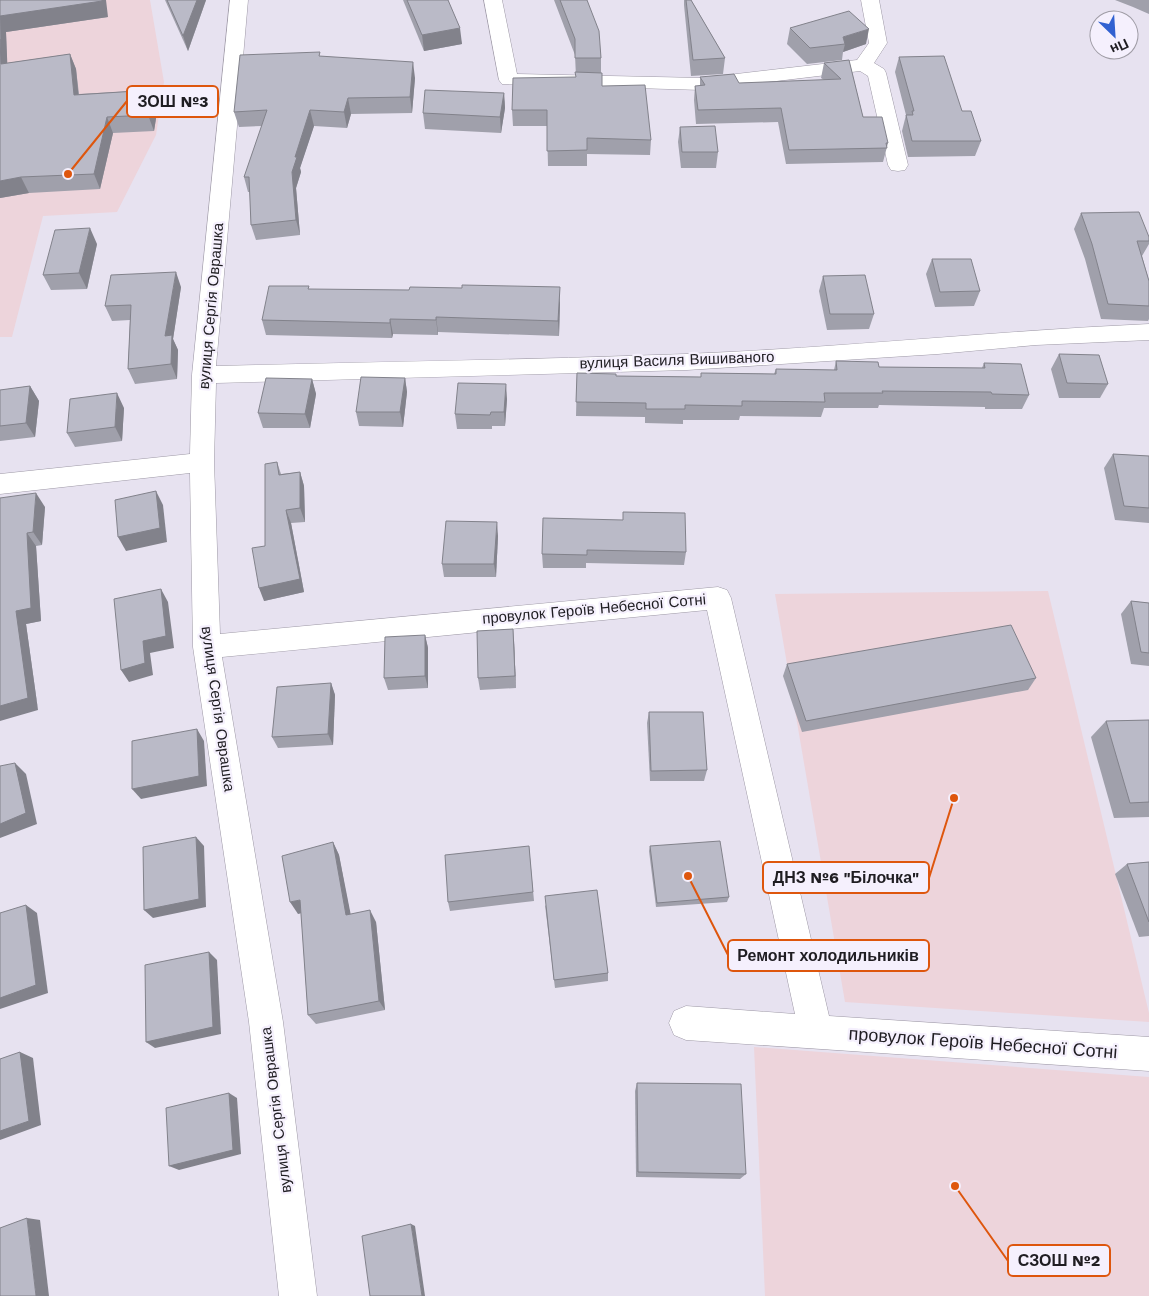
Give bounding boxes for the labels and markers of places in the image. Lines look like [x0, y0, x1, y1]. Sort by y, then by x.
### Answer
callout: ЗОШ №3 [127, 86, 218, 117]
callout: ДНЗ №6 "Білочка" [763, 862, 929, 893]
callout: Ремонт холодильників [728, 940, 929, 971]
callout: СЗОШ №2 [1008, 1245, 1110, 1276]

